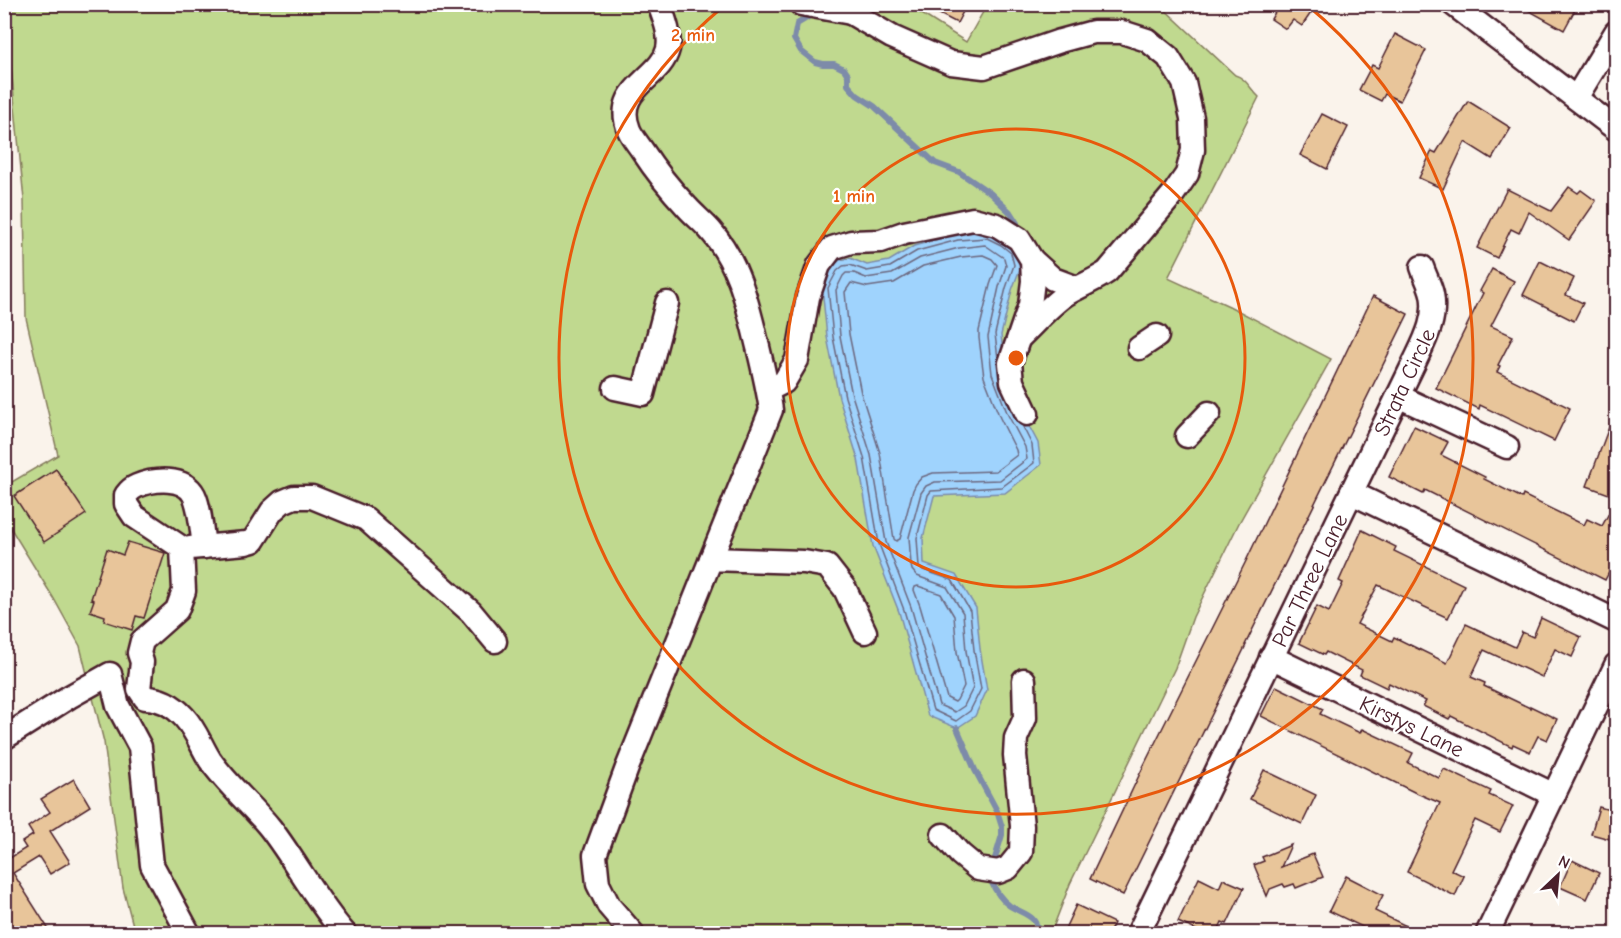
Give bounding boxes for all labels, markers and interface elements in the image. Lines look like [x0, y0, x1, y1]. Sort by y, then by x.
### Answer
text: 2 min [671, 25, 715, 46]
text: 1 min [833, 186, 875, 207]
street label: Strata Circle [1369, 325, 1441, 440]
centre of rings [1006, 348, 1026, 368]
street label: Par Three Lane [1266, 510, 1353, 651]
street label: Kirstys Lane [1355, 690, 1468, 763]
north arrow [1528, 845, 1588, 905]
text: N [1556, 852, 1573, 873]

